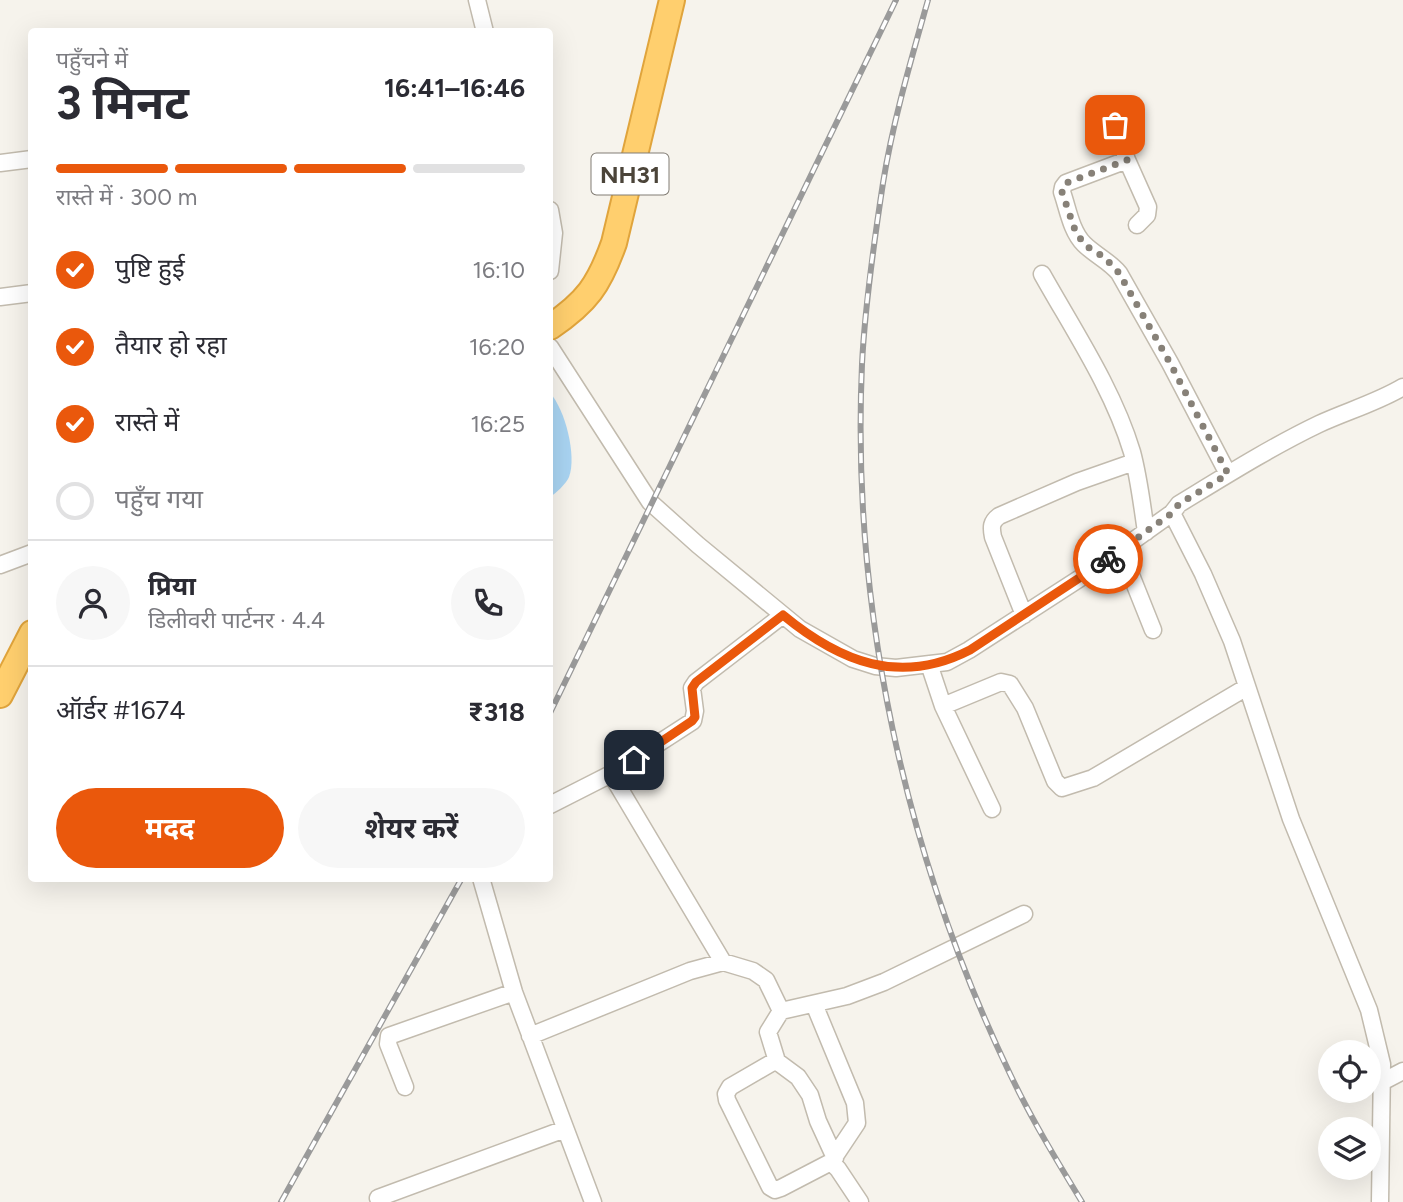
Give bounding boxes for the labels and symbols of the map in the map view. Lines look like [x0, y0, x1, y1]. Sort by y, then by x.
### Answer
pin [1085, 95, 1145, 155]
road number: NH31 [592, 154, 668, 194]
courier [1073, 524, 1143, 594]
pin [604, 730, 664, 790]

